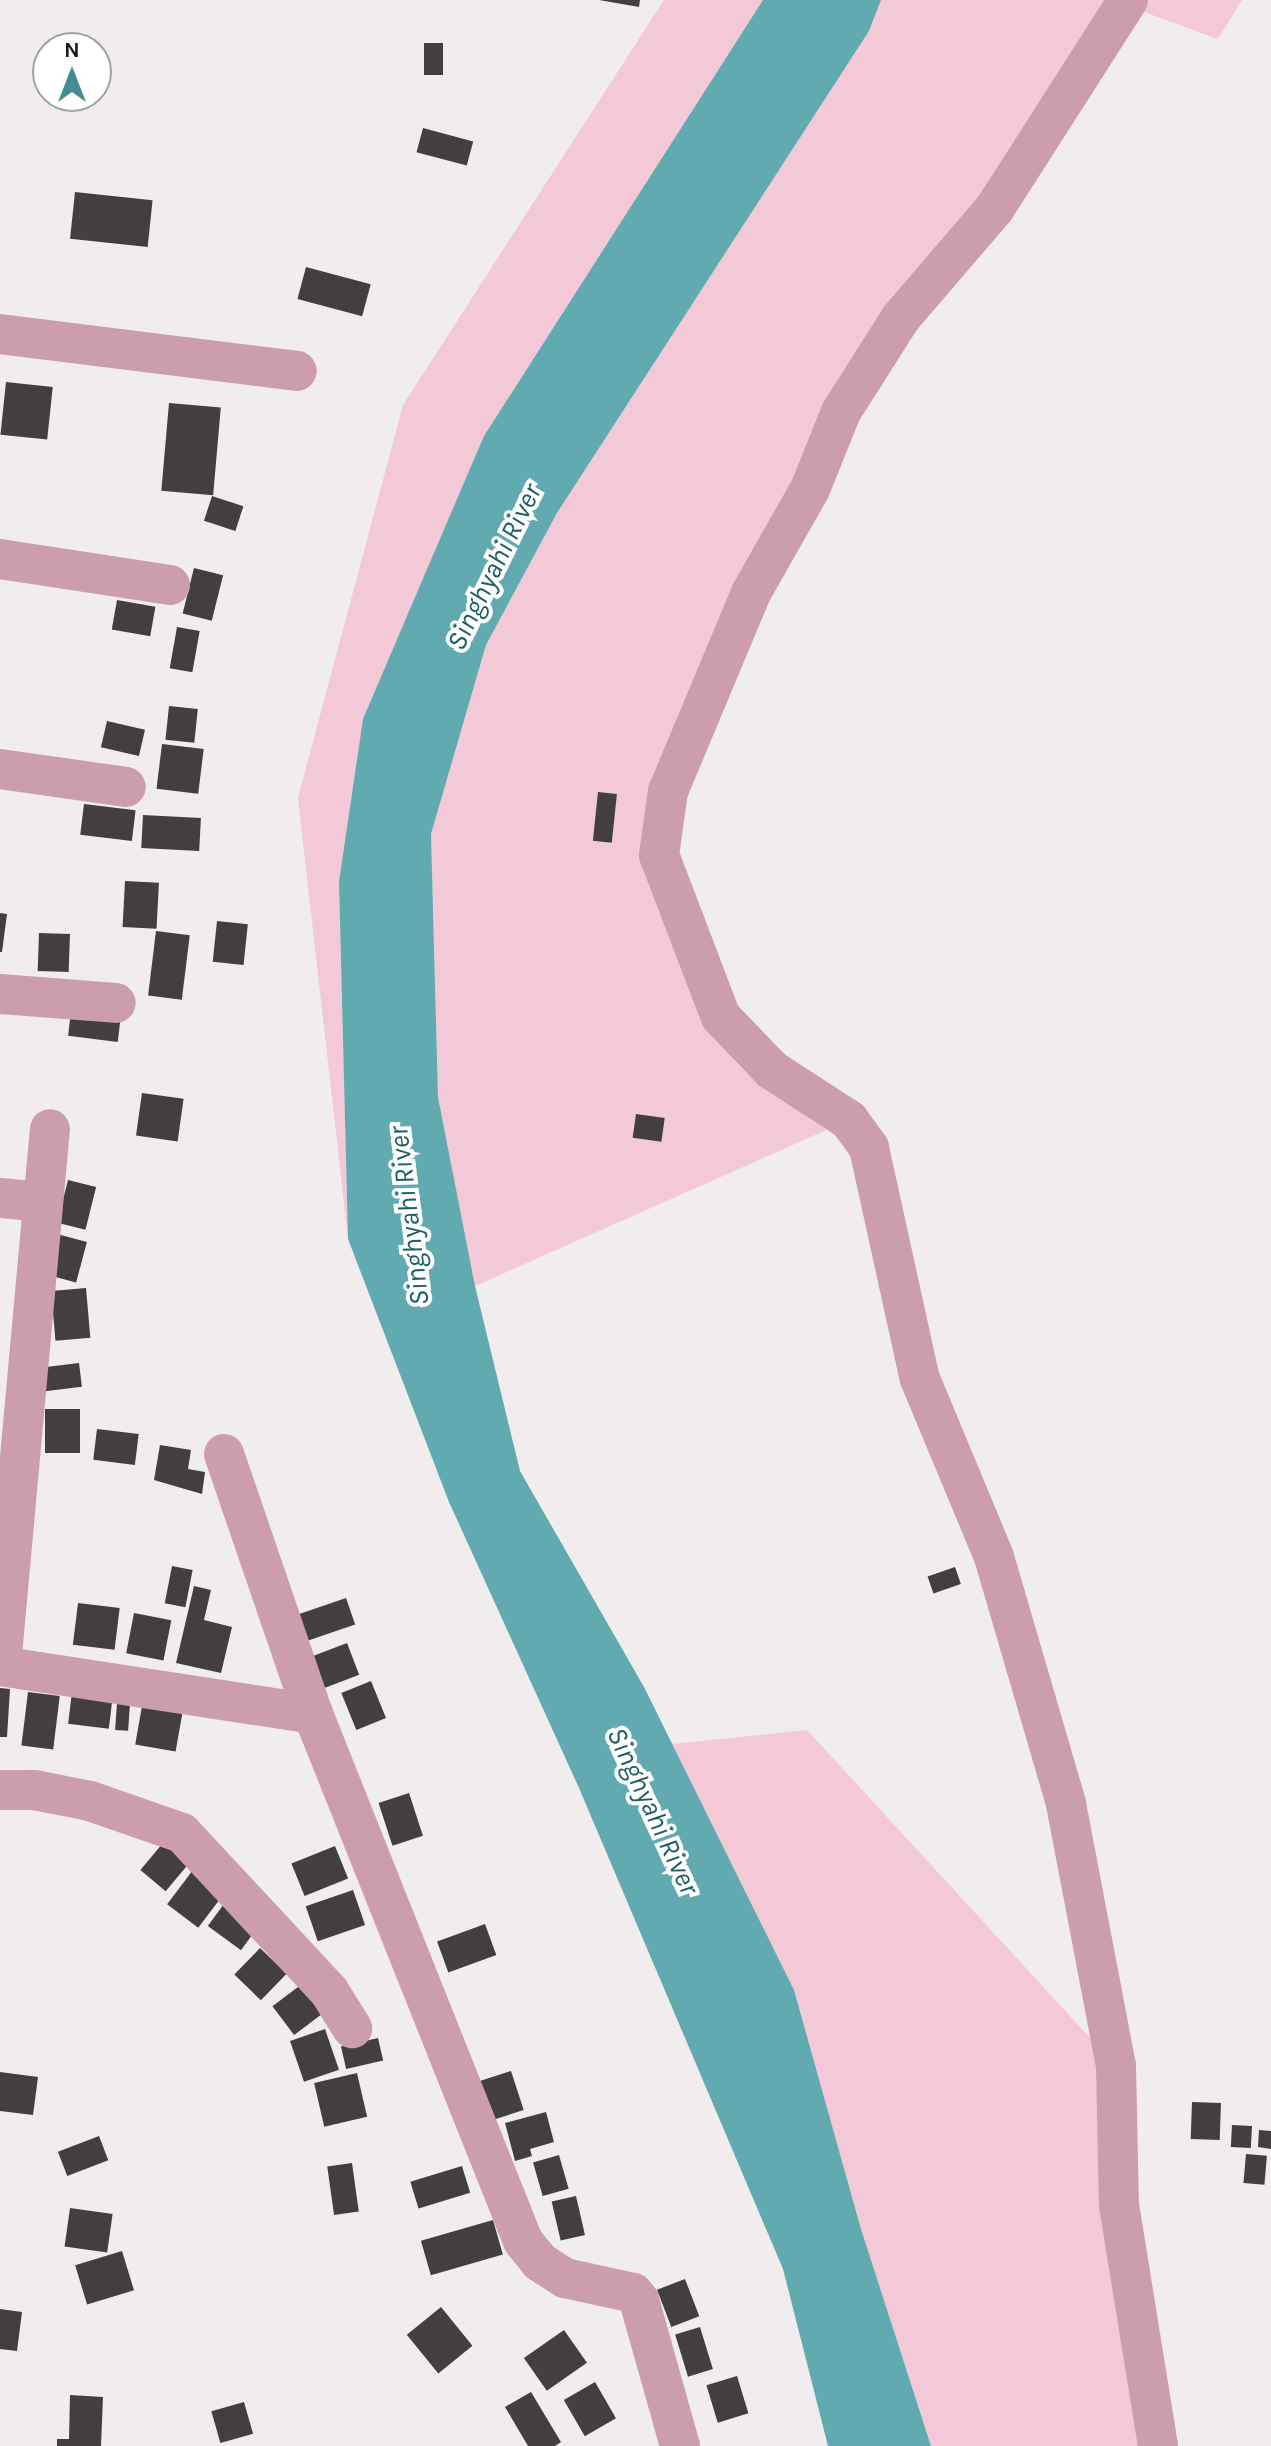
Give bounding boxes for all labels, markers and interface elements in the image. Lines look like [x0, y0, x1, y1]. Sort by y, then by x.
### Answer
north arrow [32, 32, 112, 112]
text: N [64, 37, 80, 63]
water label: Singhyahi River [439, 478, 549, 656]
water label: Singhyahi River [381, 1124, 437, 1308]
water label: Singhyahi River [600, 1722, 706, 1900]

